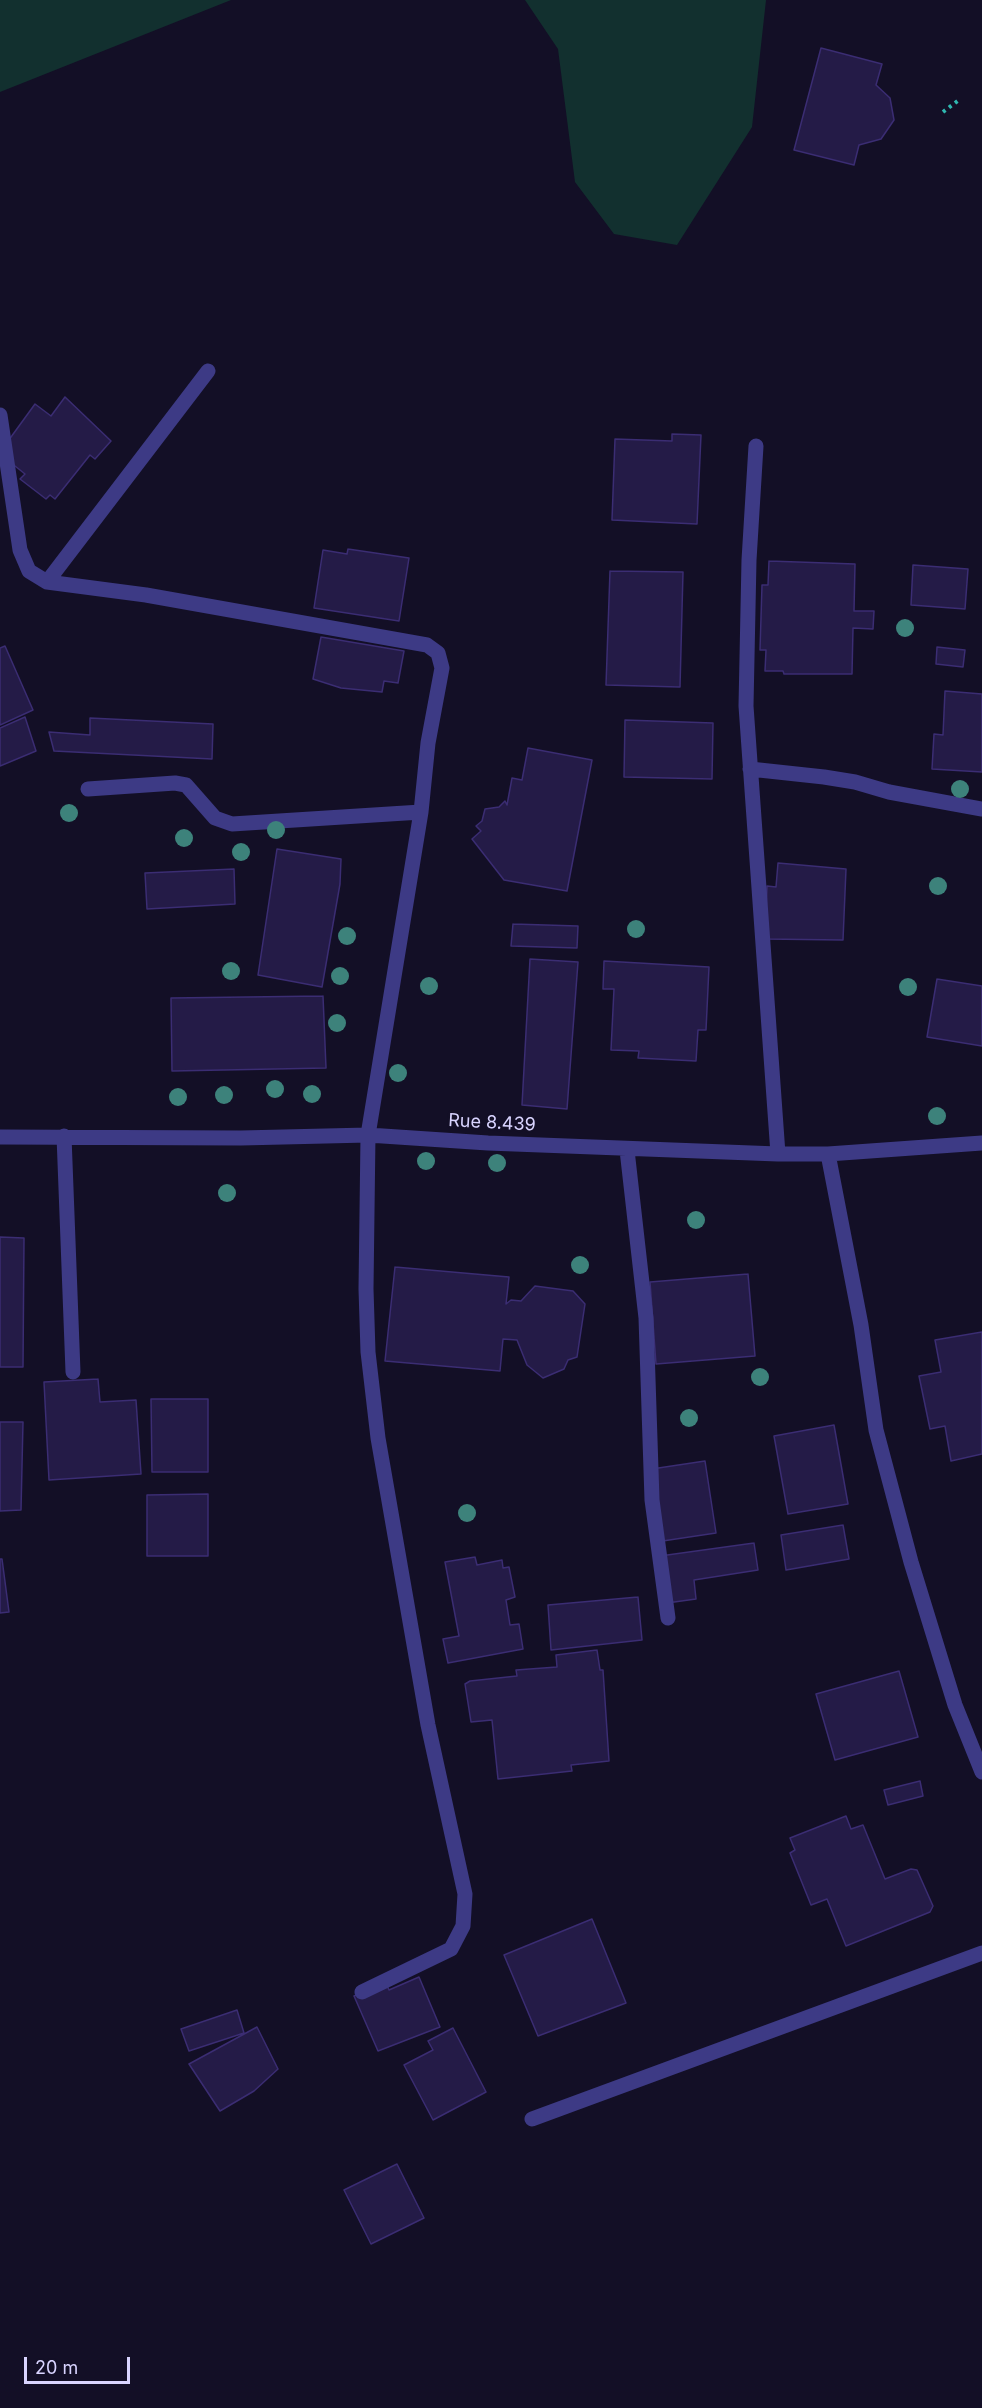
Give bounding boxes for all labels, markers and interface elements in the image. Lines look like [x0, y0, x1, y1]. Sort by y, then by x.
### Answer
street label: Rue 8.439 [448, 1110, 536, 1136]
scale bar [27, 2345, 134, 2383]
text: 20 m [35, 2357, 78, 2378]

